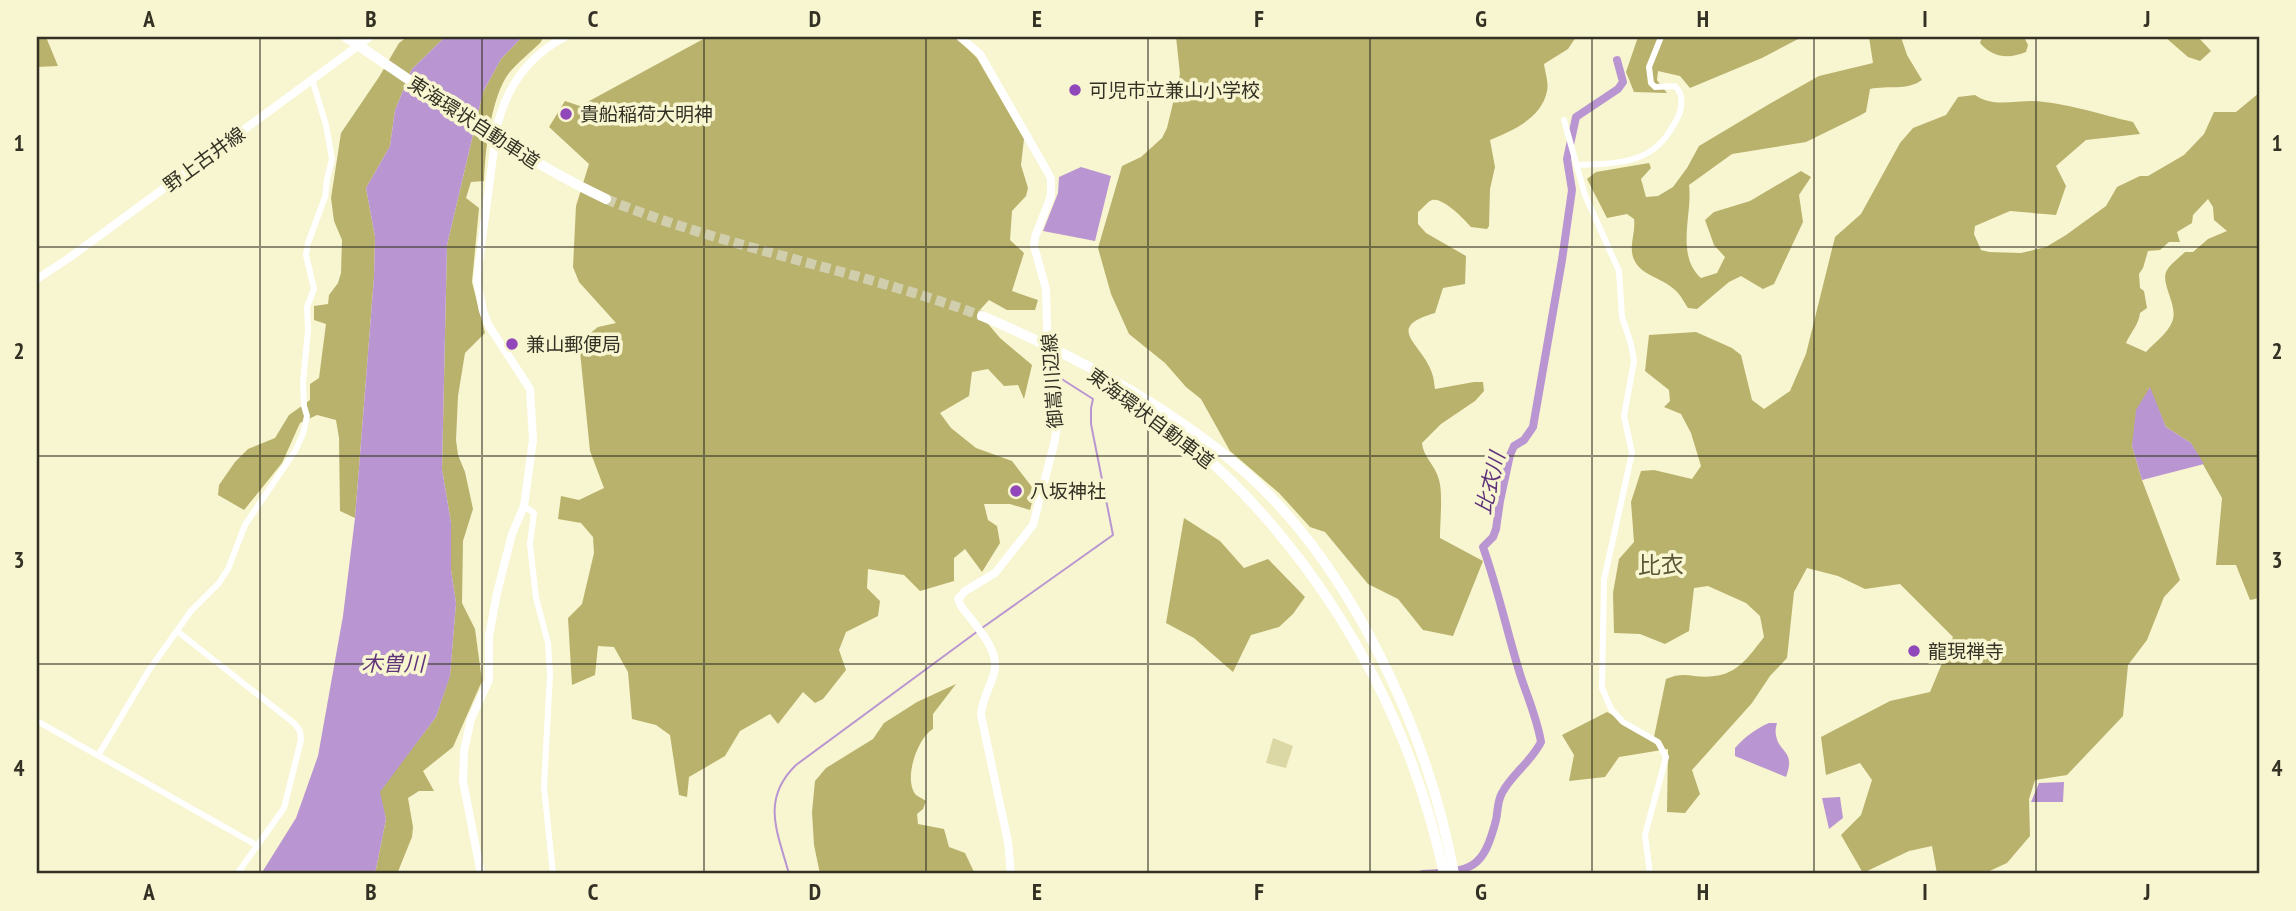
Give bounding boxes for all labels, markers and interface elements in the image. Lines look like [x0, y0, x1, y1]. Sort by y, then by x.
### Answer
text: A [142, 4, 155, 33]
text: B [365, 4, 377, 33]
text: C [588, 4, 599, 33]
text: D [809, 4, 821, 33]
text: E [1032, 4, 1042, 33]
text: F [1254, 4, 1264, 33]
text: G [1475, 4, 1487, 33]
text: H [1697, 4, 1709, 33]
text: I [1922, 4, 1928, 33]
text: J [2143, 4, 2150, 33]
street label: 東海環状自動車道 [404, 71, 544, 173]
place label: 可児市立兼山小学校 [1089, 78, 1260, 102]
marker: 可児市立兼山小学校 [1067, 82, 1083, 98]
place label: 貴船稲荷大明神 [580, 102, 713, 126]
marker: 貴船稲荷大明神 [558, 106, 574, 122]
street label: 野上古井線 [159, 121, 249, 197]
text: 1 [14, 128, 25, 157]
text: 1 [2272, 128, 2283, 157]
place label: 兼山郵便局 [526, 332, 621, 356]
street label: 御嵩川辺線 [1037, 333, 1067, 429]
text: 2 [14, 336, 25, 365]
marker: 兼山郵便局 [504, 336, 520, 352]
text: 2 [2272, 336, 2283, 365]
street label: 東海環状自動車道 [1083, 363, 1219, 473]
water label: 比衣川 [1469, 447, 1511, 517]
place label: 八坂神社 [1030, 479, 1106, 503]
marker: 八坂神社 [1008, 483, 1024, 499]
text: 3 [14, 545, 25, 574]
text: 3 [2272, 545, 2283, 574]
district label: 比衣 [1638, 550, 1684, 579]
place label: 龍現禅寺 [1928, 639, 2004, 663]
marker: 龍現禅寺 [1906, 643, 1922, 659]
water label: 木曽川 [362, 650, 426, 677]
text: 4 [14, 753, 25, 782]
text: 4 [2272, 753, 2283, 782]
text: A [142, 877, 155, 906]
text: B [365, 877, 377, 906]
text: C [588, 877, 599, 906]
text: D [809, 877, 821, 906]
text: E [1032, 877, 1042, 906]
text: F [1254, 877, 1264, 906]
text: G [1475, 877, 1487, 906]
text: H [1697, 877, 1709, 906]
text: I [1922, 877, 1928, 906]
text: J [2143, 877, 2150, 906]

